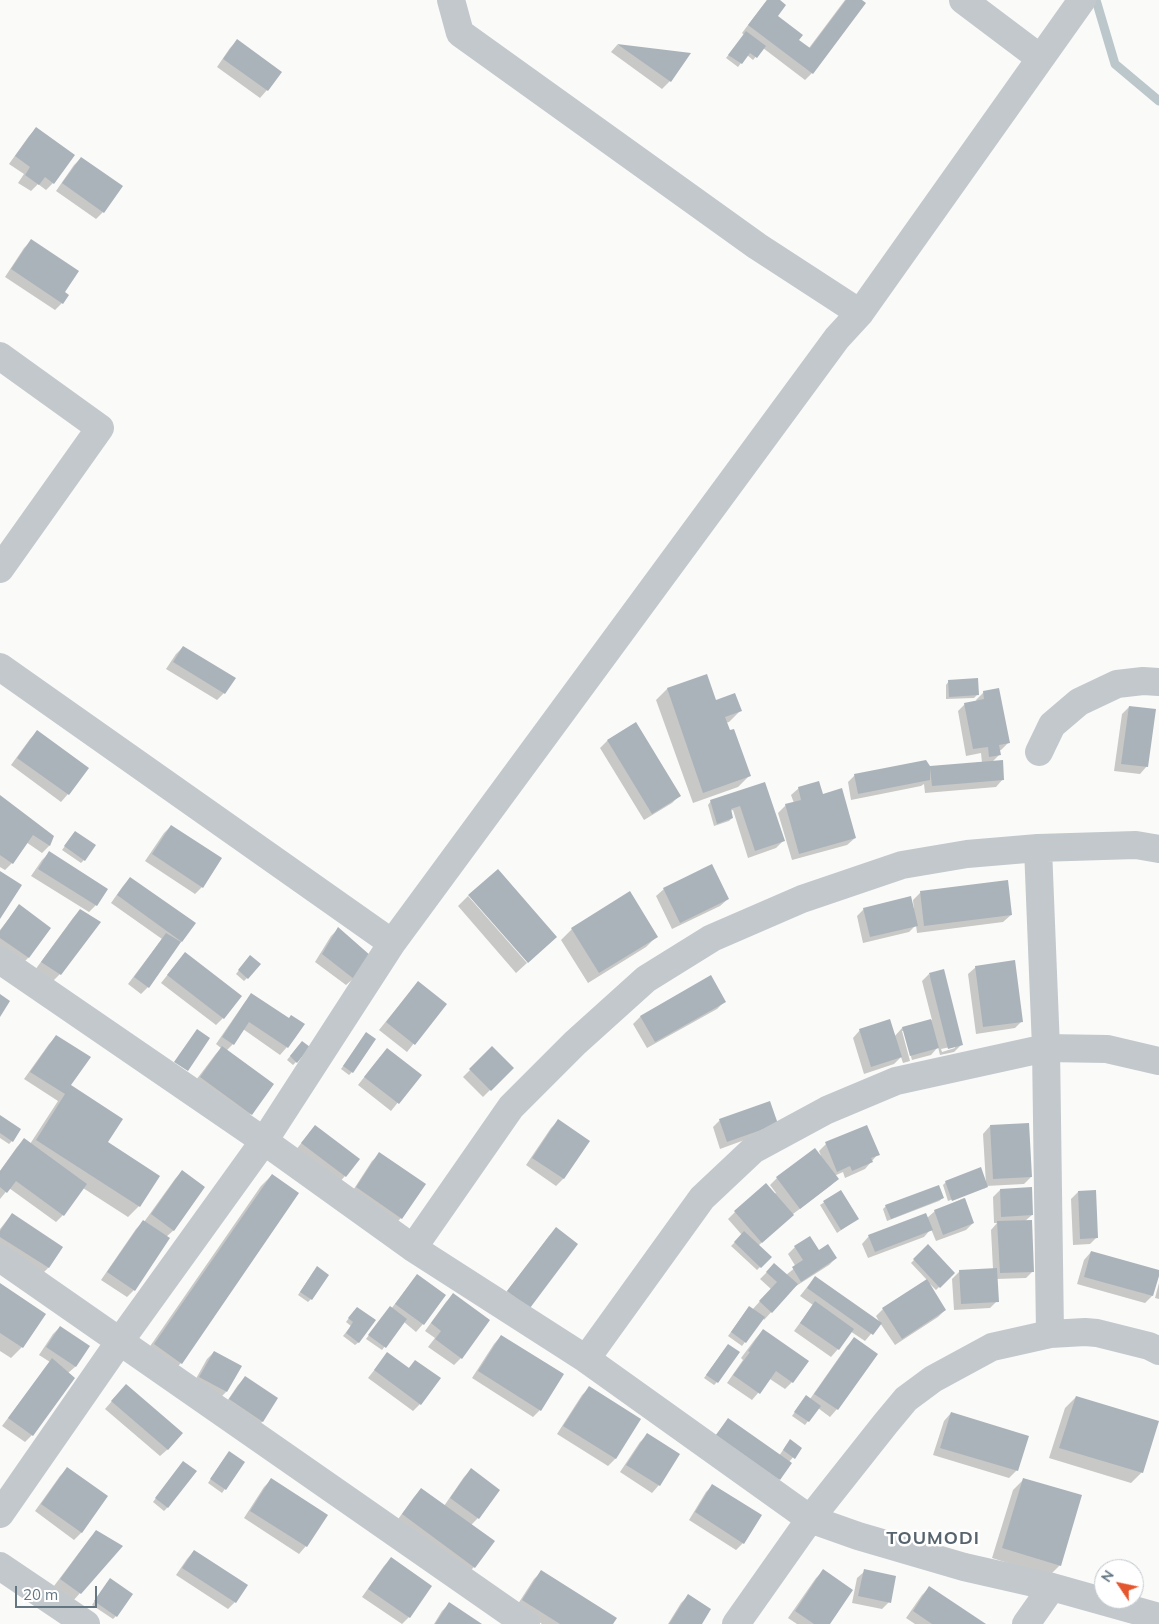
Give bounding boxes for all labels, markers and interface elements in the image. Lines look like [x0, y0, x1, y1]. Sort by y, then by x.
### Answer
district label: TOUMODI [885, 1528, 981, 1550]
north arrow [1094, 1559, 1144, 1609]
text: N [1097, 1567, 1118, 1586]
scale bar [18, 1576, 100, 1608]
text: 20 m [23, 1585, 58, 1604]

